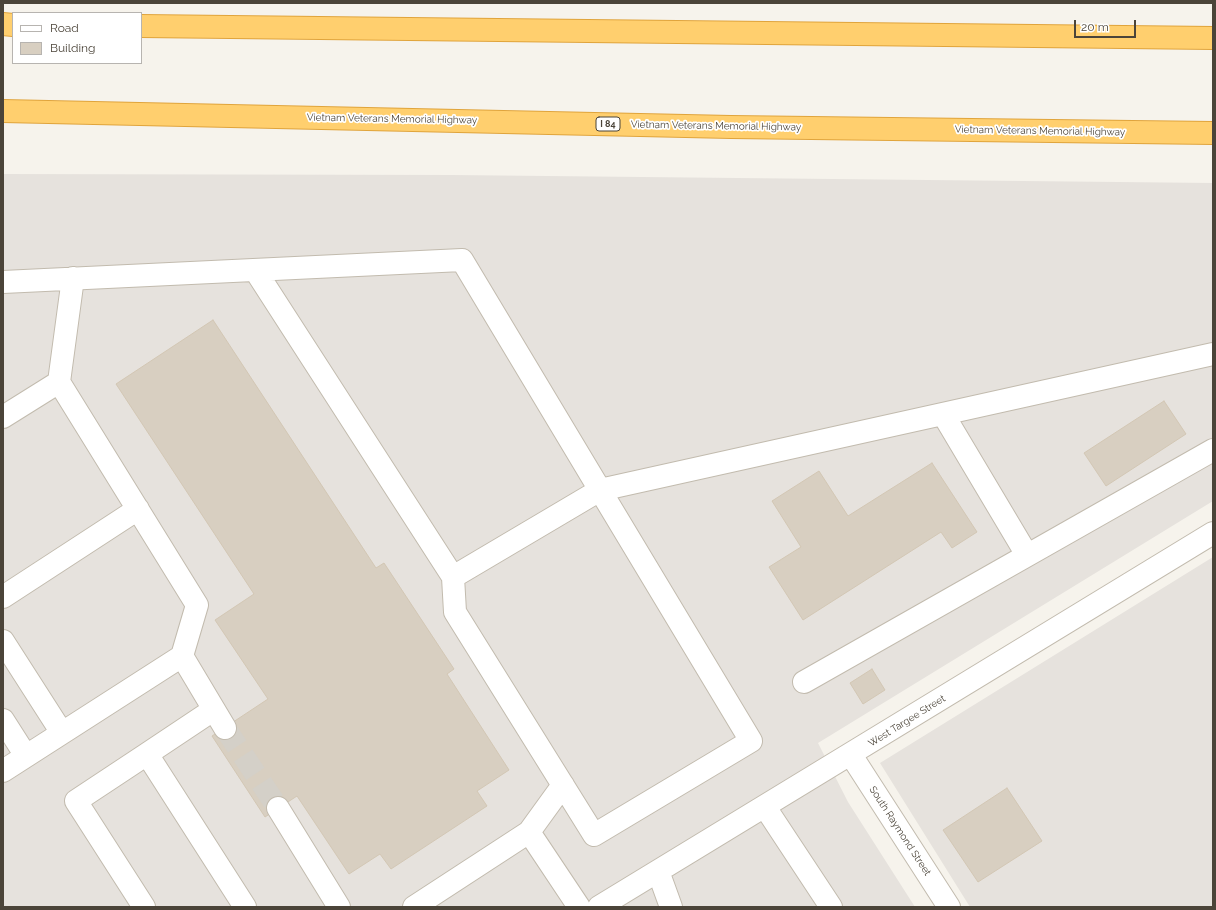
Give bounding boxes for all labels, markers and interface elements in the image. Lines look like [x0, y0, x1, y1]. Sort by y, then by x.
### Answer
legend [12, 12, 142, 64]
scale bar [1076, 12, 1138, 38]
text: 20 m [1081, 20, 1109, 34]
text: Road [50, 21, 79, 35]
text: Building [50, 41, 96, 55]
street label: Vietnam Veterans Memorial Highway [307, 112, 477, 126]
road number: I 84 [596, 117, 620, 131]
street label: Vietnam Veterans Memorial Highway [631, 119, 801, 133]
street label: Vietnam Veterans Memorial Highway [955, 124, 1125, 138]
street label: West Targee Street [866, 692, 948, 750]
street label: South Raymond Street [867, 784, 933, 878]

